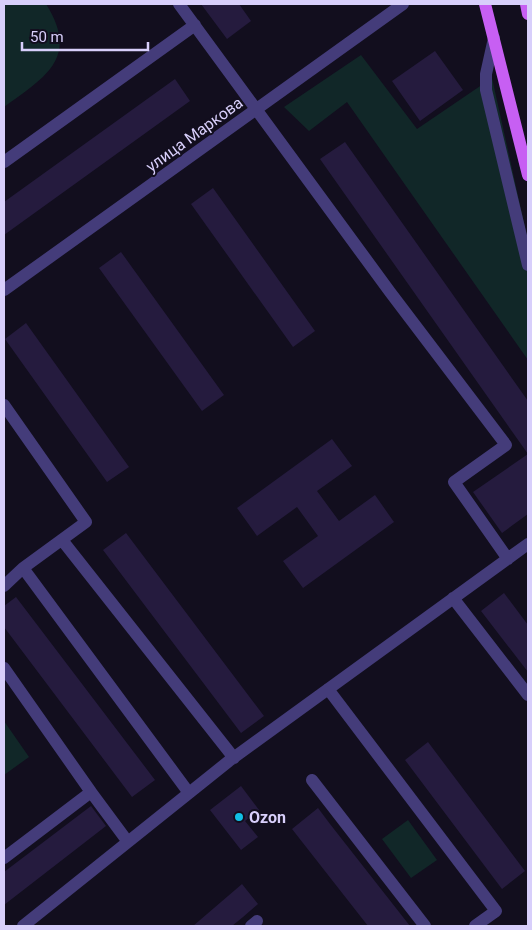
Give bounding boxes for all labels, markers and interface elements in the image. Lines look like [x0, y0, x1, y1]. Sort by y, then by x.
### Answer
scale bar [22, 20, 149, 52]
text: 50 m [30, 28, 64, 46]
street label: улица Маркова [142, 93, 246, 176]
place label: Ozon [249, 808, 286, 827]
marker: Ozon [233, 811, 245, 823]

